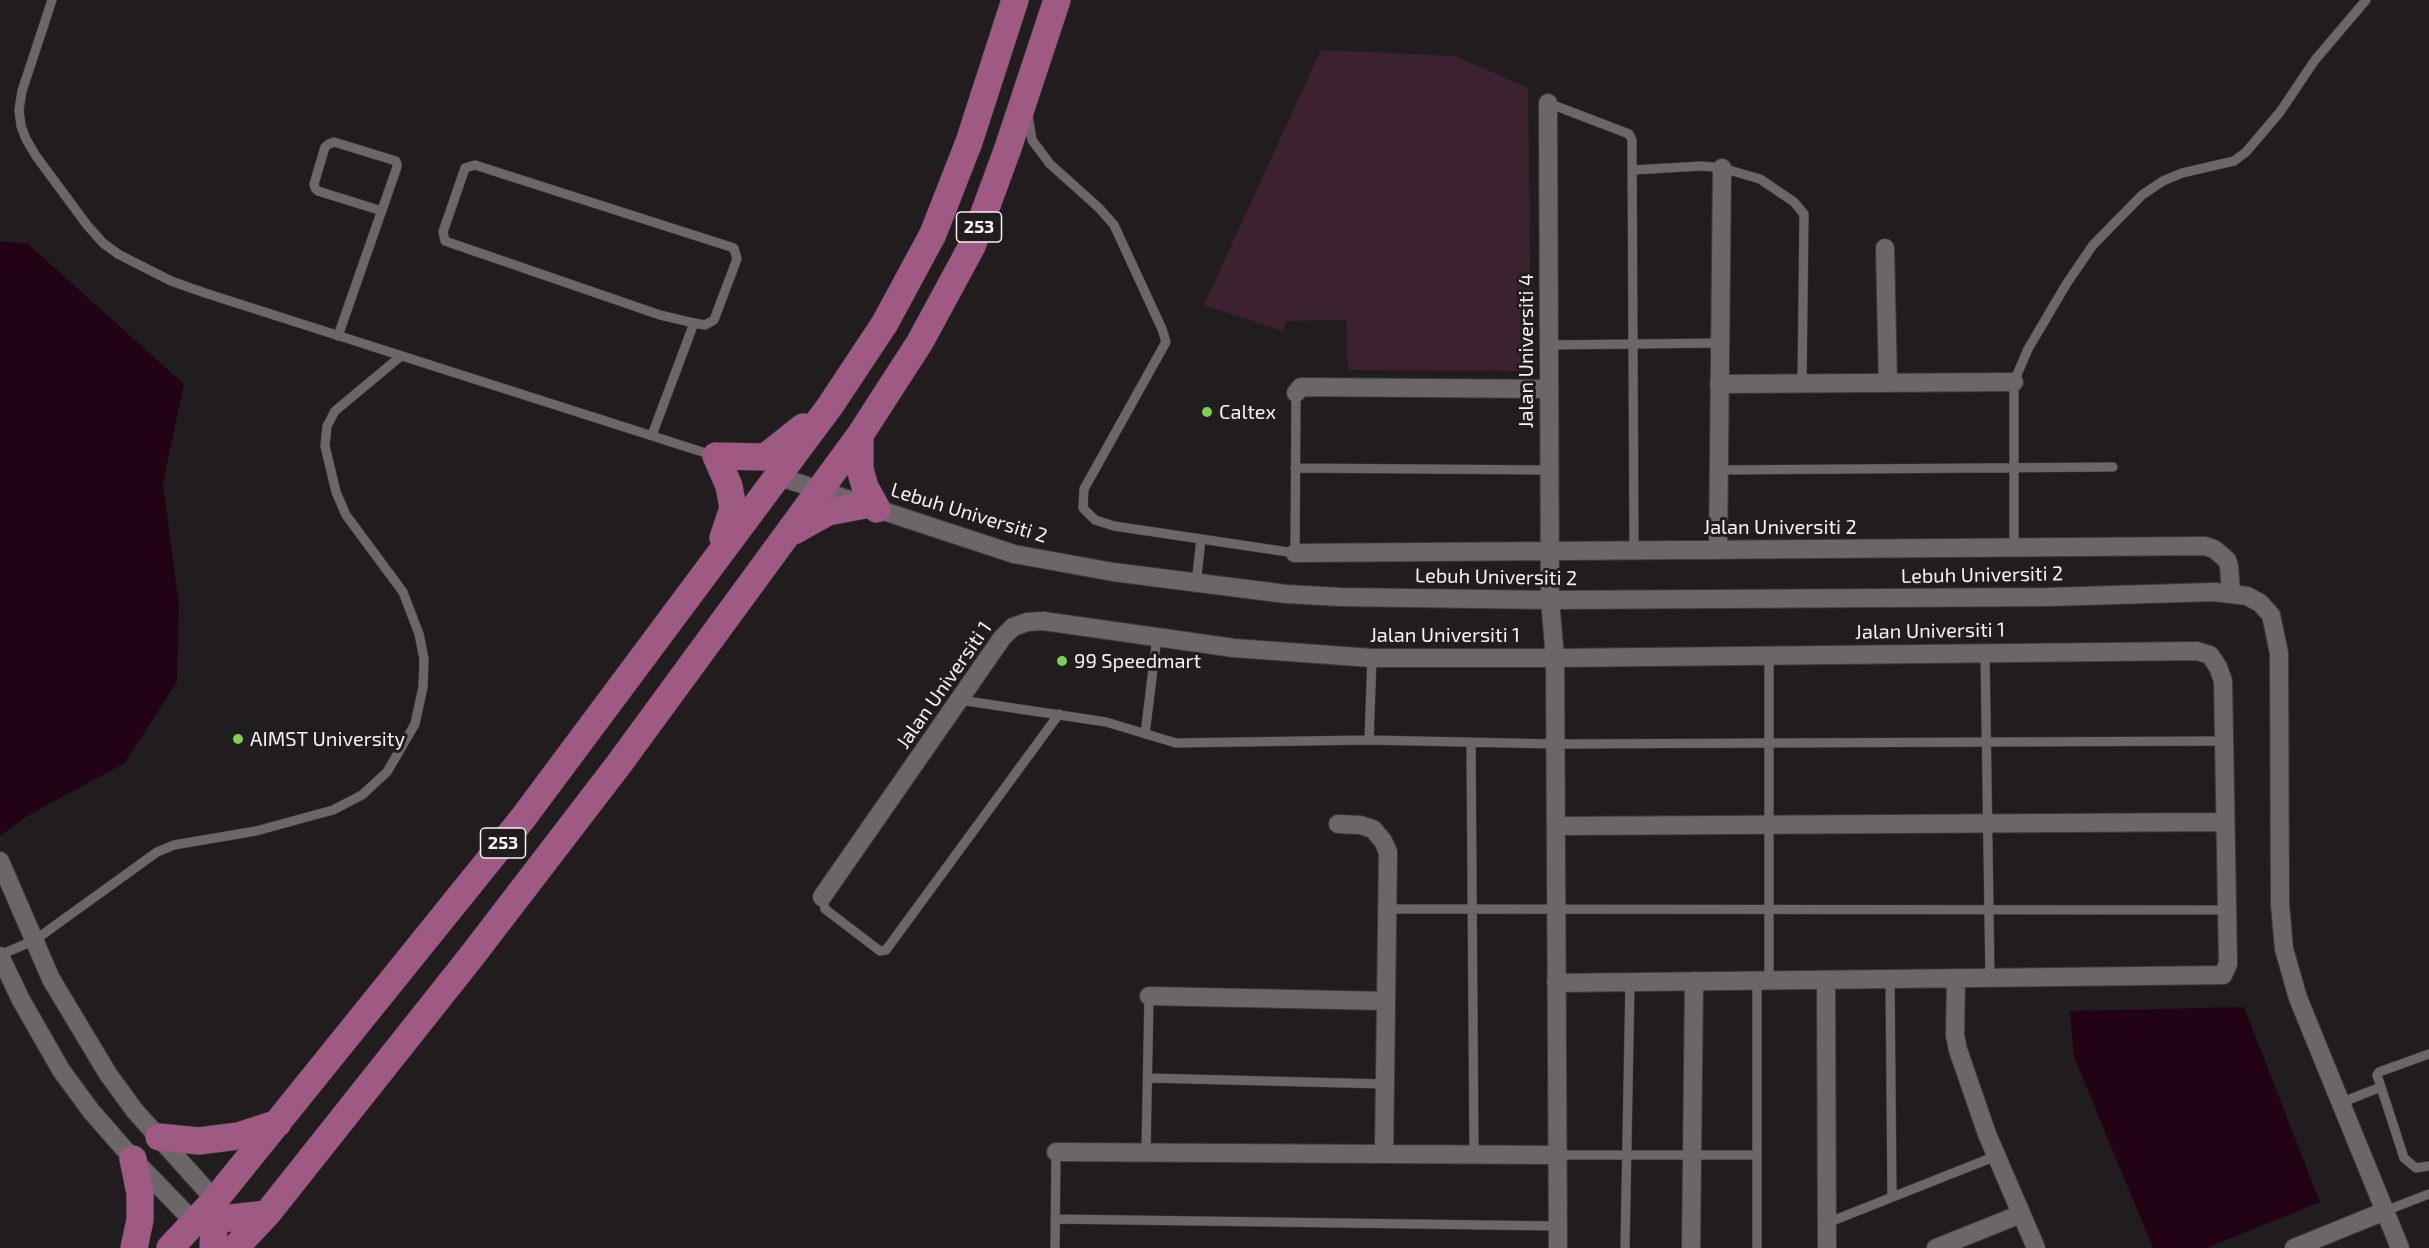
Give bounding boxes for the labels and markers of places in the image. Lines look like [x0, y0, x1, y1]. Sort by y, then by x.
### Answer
place label: Caltex [1219, 400, 1276, 424]
marker: Caltex [1200, 405, 1214, 419]
place label: 99 Speedmart [1074, 649, 1201, 673]
marker: 99 Speedmart [1055, 654, 1069, 668]
place label: AIMST University [250, 727, 405, 751]
marker: AIMST University [231, 732, 245, 746]

